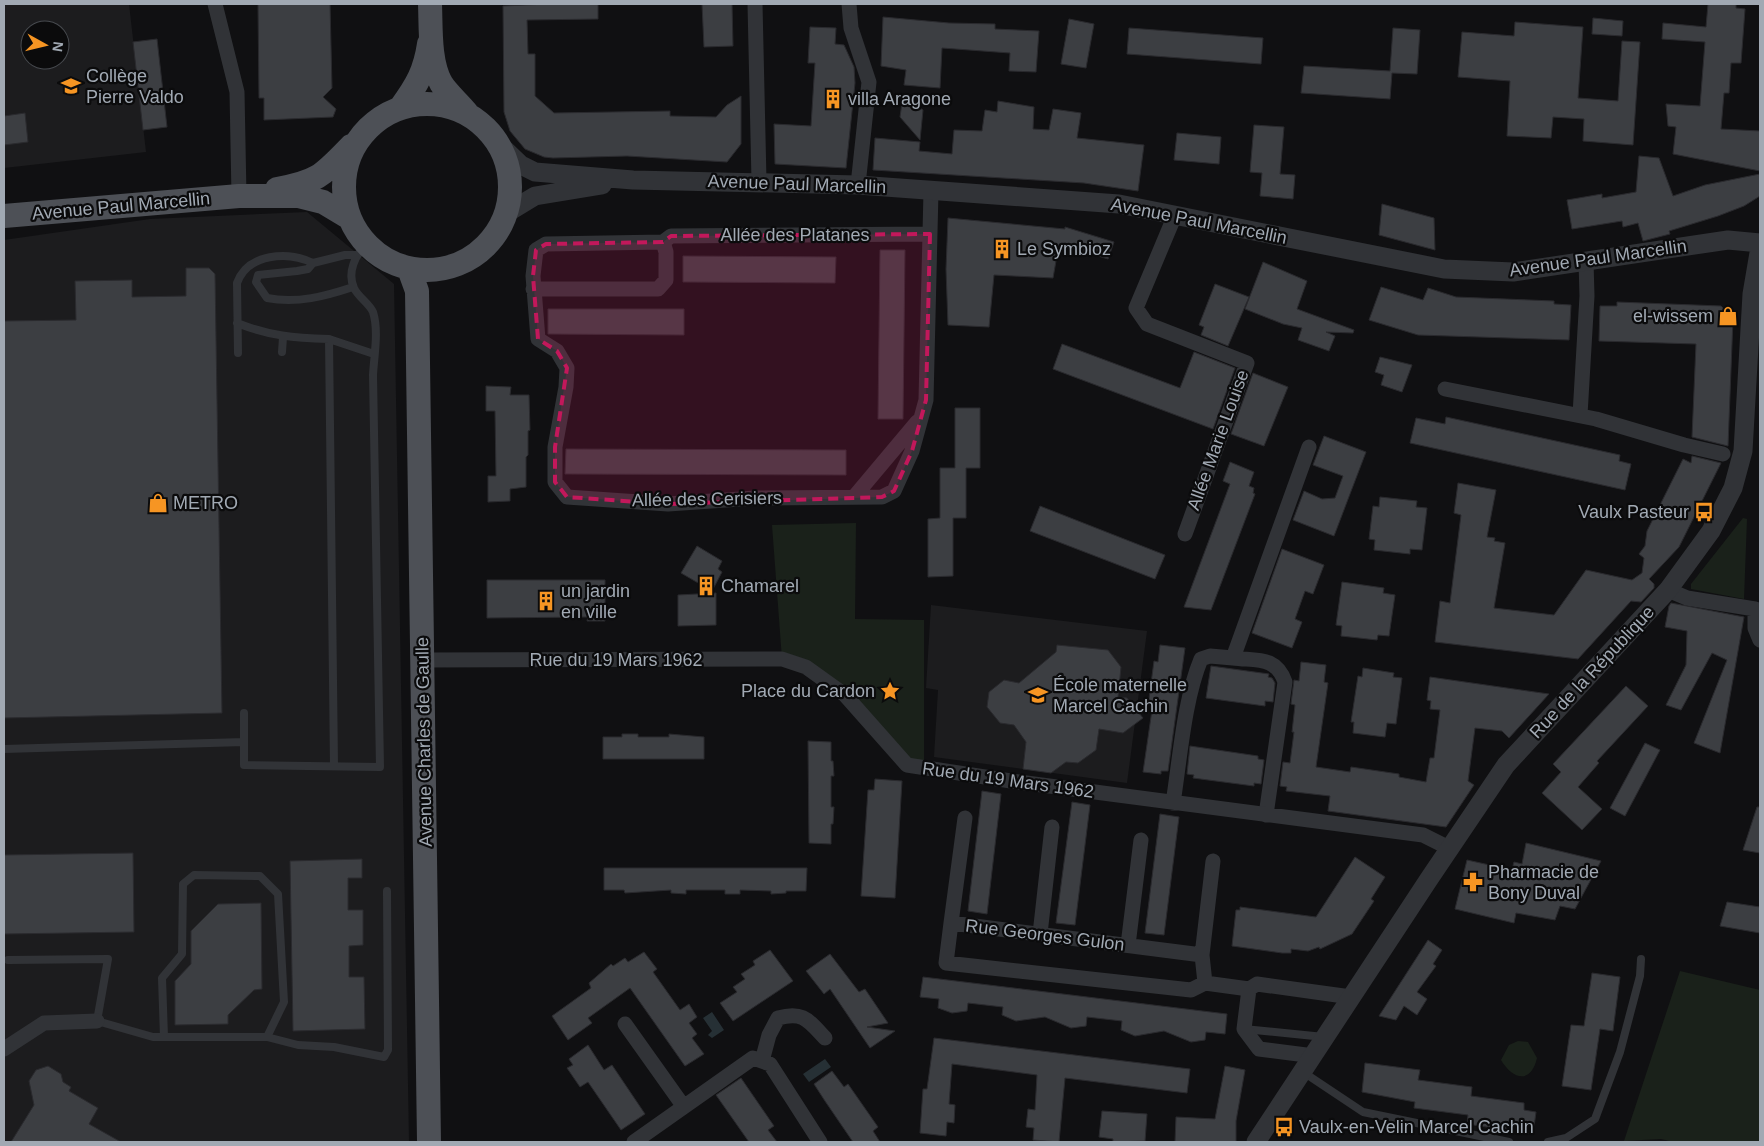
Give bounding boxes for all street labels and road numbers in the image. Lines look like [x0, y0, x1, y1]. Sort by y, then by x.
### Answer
street label: Avenue Paul Marcellin [707, 171, 887, 197]
street label: Avenue Paul Marcellin [31, 188, 211, 224]
street label: Avenue Paul Marcellin [1109, 194, 1289, 248]
street label: Allée des Platanes [720, 225, 870, 245]
street label: Avenue Paul Marcellin [1508, 236, 1688, 280]
street label: Allée Marie Louise [1183, 367, 1253, 513]
street label: Allée des Cerisiers [632, 488, 782, 510]
street label: Rue de la République [1526, 602, 1658, 742]
street label: Avenue Charles de Gaulle [412, 637, 436, 847]
street label: Rue du 19 Mars 1962 [529, 650, 703, 670]
street label: Rue du 19 Mars 1962 [921, 758, 1095, 802]
street label: Rue Georges Gulon [964, 915, 1126, 955]

